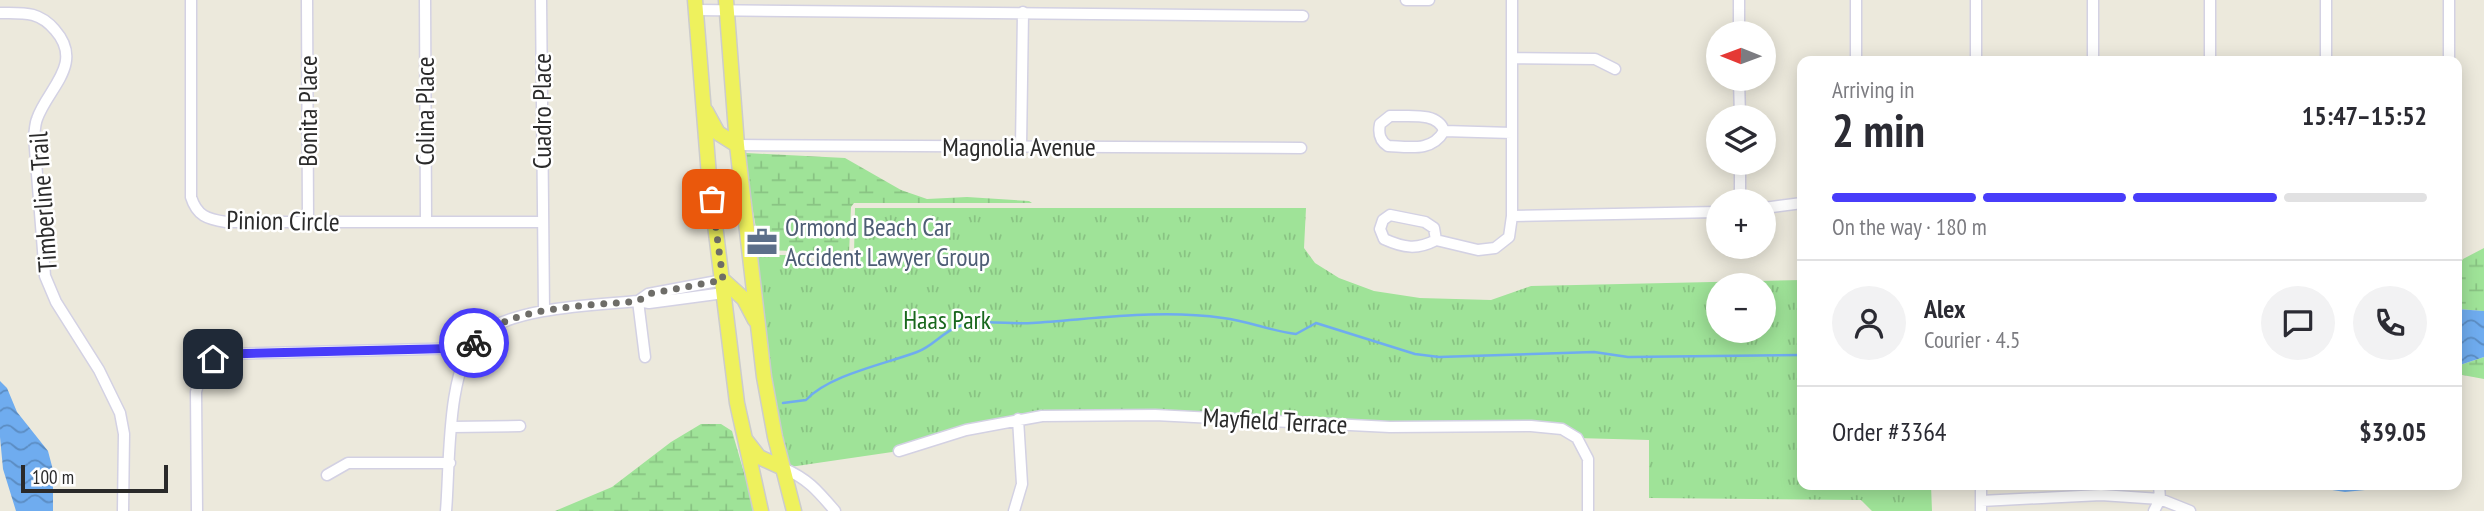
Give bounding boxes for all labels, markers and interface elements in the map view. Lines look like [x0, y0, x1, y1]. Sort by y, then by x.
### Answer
north arrow [1706, 21, 1776, 91]
map controls [1706, 21, 1776, 343]
street label: Cuadro Place [525, 53, 558, 169]
street label: Bonita Place [291, 55, 324, 167]
street label: Colina Place [408, 56, 441, 166]
text: Arriving in [1832, 75, 1914, 104]
text: 15:47–15:52 [2302, 99, 2427, 132]
text: 2 min [1832, 100, 1925, 160]
button: layers [1706, 105, 1776, 175]
street label: Magnolia Avenue [942, 130, 1096, 163]
street label: Timberline Trail [21, 131, 64, 273]
pin [682, 169, 742, 229]
icon: bag [693, 180, 731, 218]
button: + [1706, 189, 1776, 259]
street label: Pinion Circle [226, 203, 340, 238]
place label: Ormond Beach Car Accident Lawyer Group [785, 210, 990, 273]
text: On the way · 180 m [1832, 212, 1987, 241]
office icon: Ormond Beach Car Accident Lawyer Group [745, 225, 779, 259]
button: − [1706, 273, 1776, 343]
button: person [1832, 286, 1906, 360]
button: chat [2261, 286, 2335, 360]
button: phone [2353, 286, 2427, 360]
text: Alex [1924, 292, 1965, 325]
park label: Haas Park [903, 303, 991, 336]
courier [439, 308, 509, 378]
icon: bike [455, 324, 493, 362]
text: Courier · 4.5 [1924, 325, 2020, 354]
pin [183, 329, 243, 389]
icon: home [194, 340, 232, 378]
street label: Mayfield Terrace [1202, 400, 1348, 441]
text: Order #3364 [1832, 415, 1947, 448]
text: $39.05 [2359, 415, 2427, 448]
scale bar [21, 462, 168, 494]
text: 100 m [32, 465, 74, 489]

